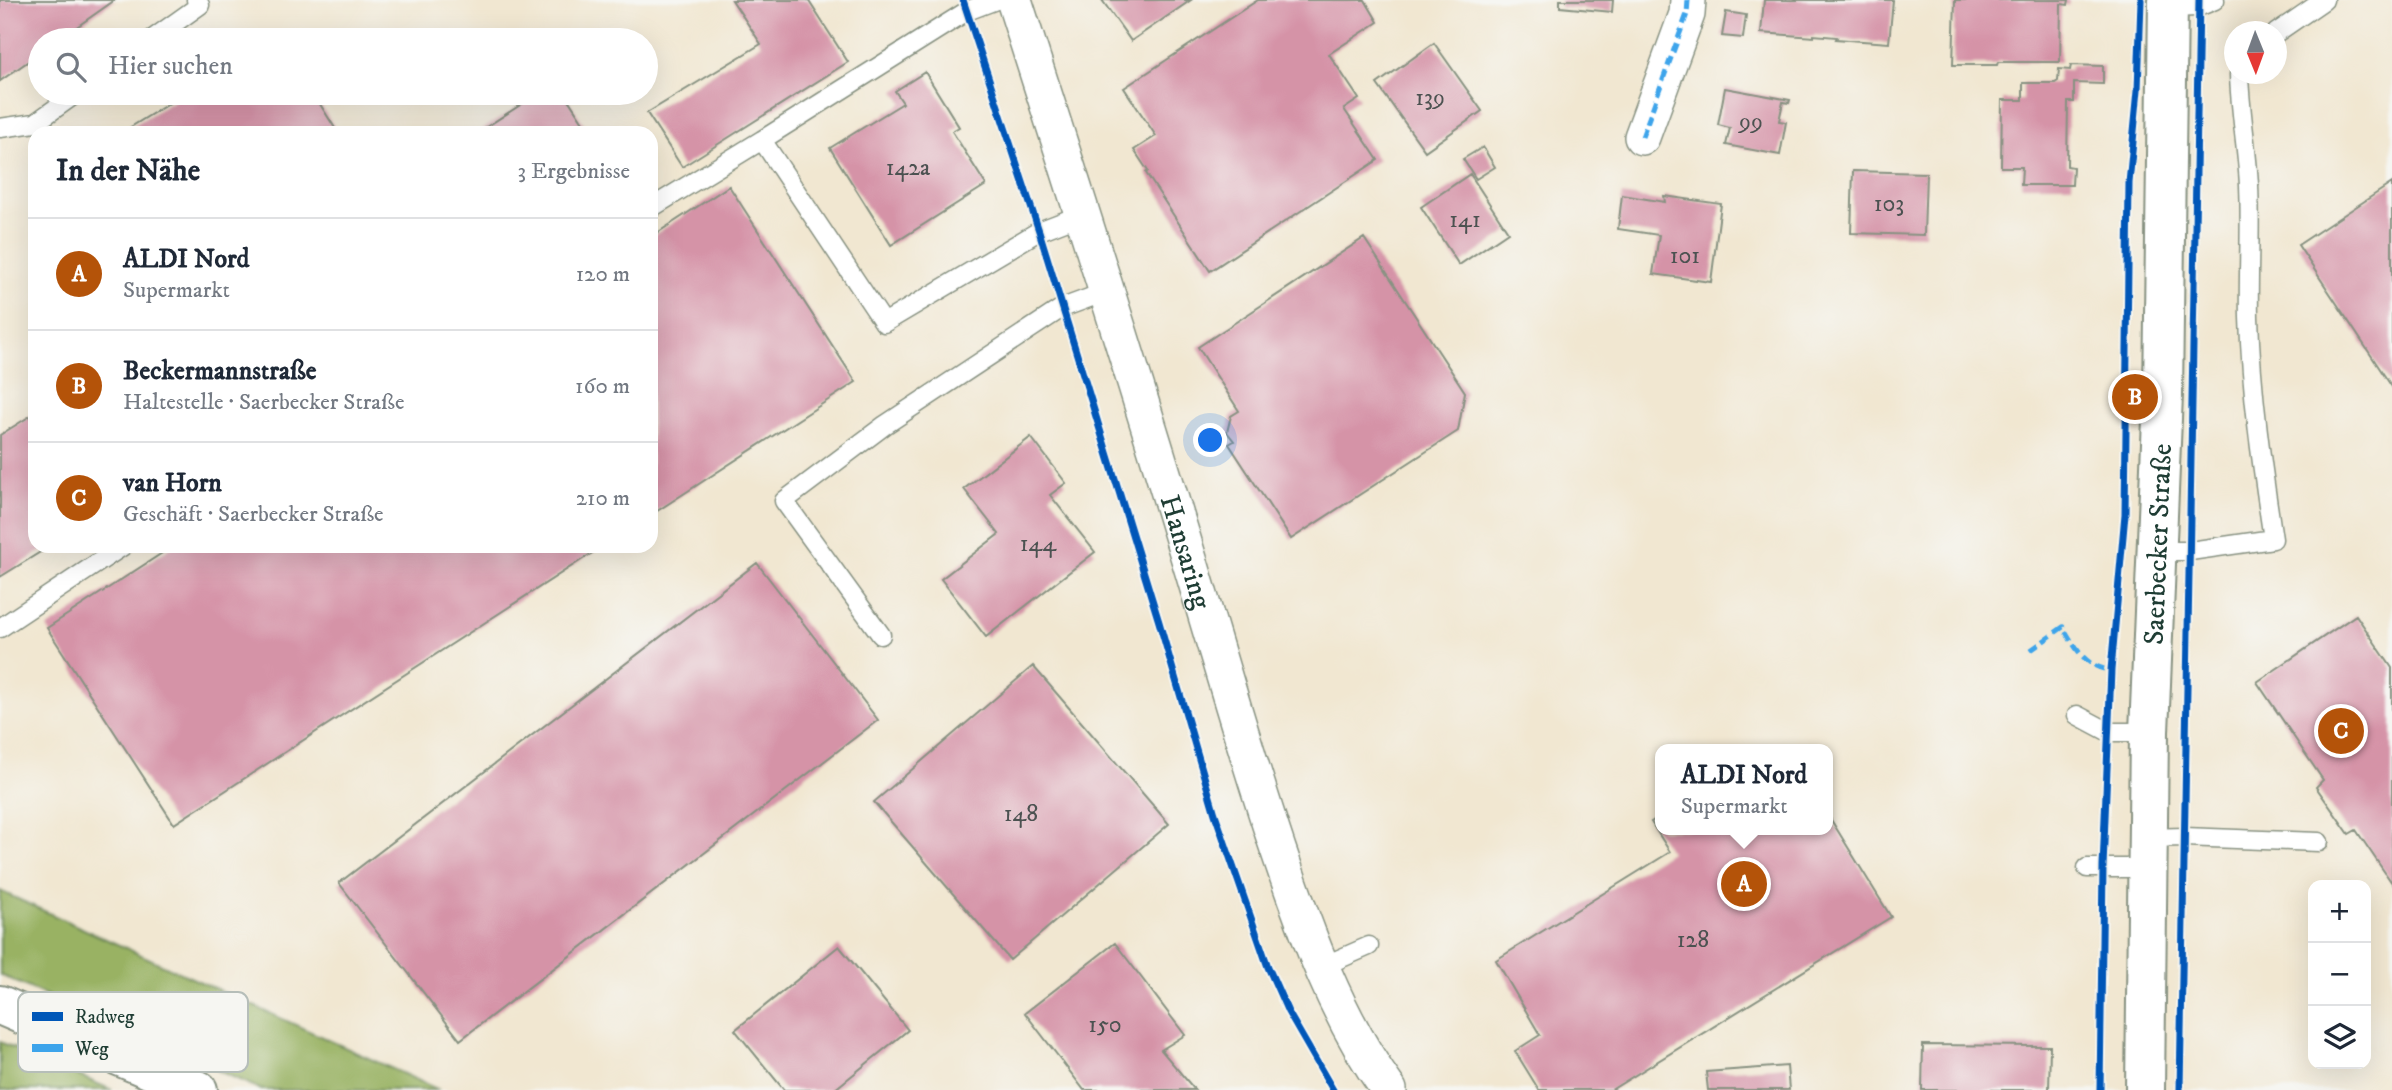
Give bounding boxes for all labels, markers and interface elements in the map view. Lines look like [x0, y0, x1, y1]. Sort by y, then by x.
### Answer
north arrow [2224, 21, 2287, 84]
search box [28, 28, 658, 105]
icon: search [52, 48, 90, 86]
text: Hier suchen [108, 50, 233, 83]
house number: 139 [1415, 83, 1445, 113]
house number: 99 [1738, 107, 1763, 137]
text: In der Nähe [56, 153, 200, 190]
house number: 142a [886, 153, 931, 183]
text: 3 Ergebnisse [517, 157, 630, 186]
house number: 103 [1874, 189, 1904, 219]
house number: 141 [1449, 205, 1481, 235]
house number: 101 [1670, 241, 1700, 271]
text: ALDI Nord [123, 243, 250, 276]
text: A [72, 260, 86, 289]
text: 120 m [576, 260, 630, 289]
text: Supermarkt [123, 276, 230, 305]
text: Beckermannstraße [123, 355, 316, 388]
pin: B [2112, 371, 2158, 423]
text: B [72, 372, 86, 401]
text: 160 m [575, 372, 630, 401]
text: Haltestelle · Saerbecker Straße [123, 388, 405, 417]
your location [1193, 423, 1227, 457]
street label: Saerbecker Straße [2137, 443, 2180, 646]
text: van Horn [123, 467, 222, 500]
text: C [71, 484, 87, 513]
text: 210 m [576, 484, 630, 513]
street label: Hansaring [1152, 491, 1219, 614]
text: Geschäft · Saerbecker Straße [123, 500, 384, 529]
house number: 144 [1020, 529, 1057, 559]
pin: C [2318, 705, 2364, 757]
popup [1655, 744, 1833, 835]
text: ALDI Nord [1681, 759, 1807, 792]
text: Supermarkt [1681, 792, 1788, 821]
house number: 148 [1004, 799, 1038, 829]
pin: A [1721, 858, 1767, 910]
map controls [2308, 880, 2371, 1069]
button: + [2308, 880, 2371, 943]
house number: 128 [1677, 925, 1709, 955]
button: − [2308, 943, 2371, 1006]
legend [18, 992, 248, 1072]
text: Radweg [75, 1006, 135, 1029]
button: layers [2308, 1006, 2371, 1069]
house number: 150 [1088, 1010, 1122, 1040]
text: Weg [74, 1038, 109, 1061]

